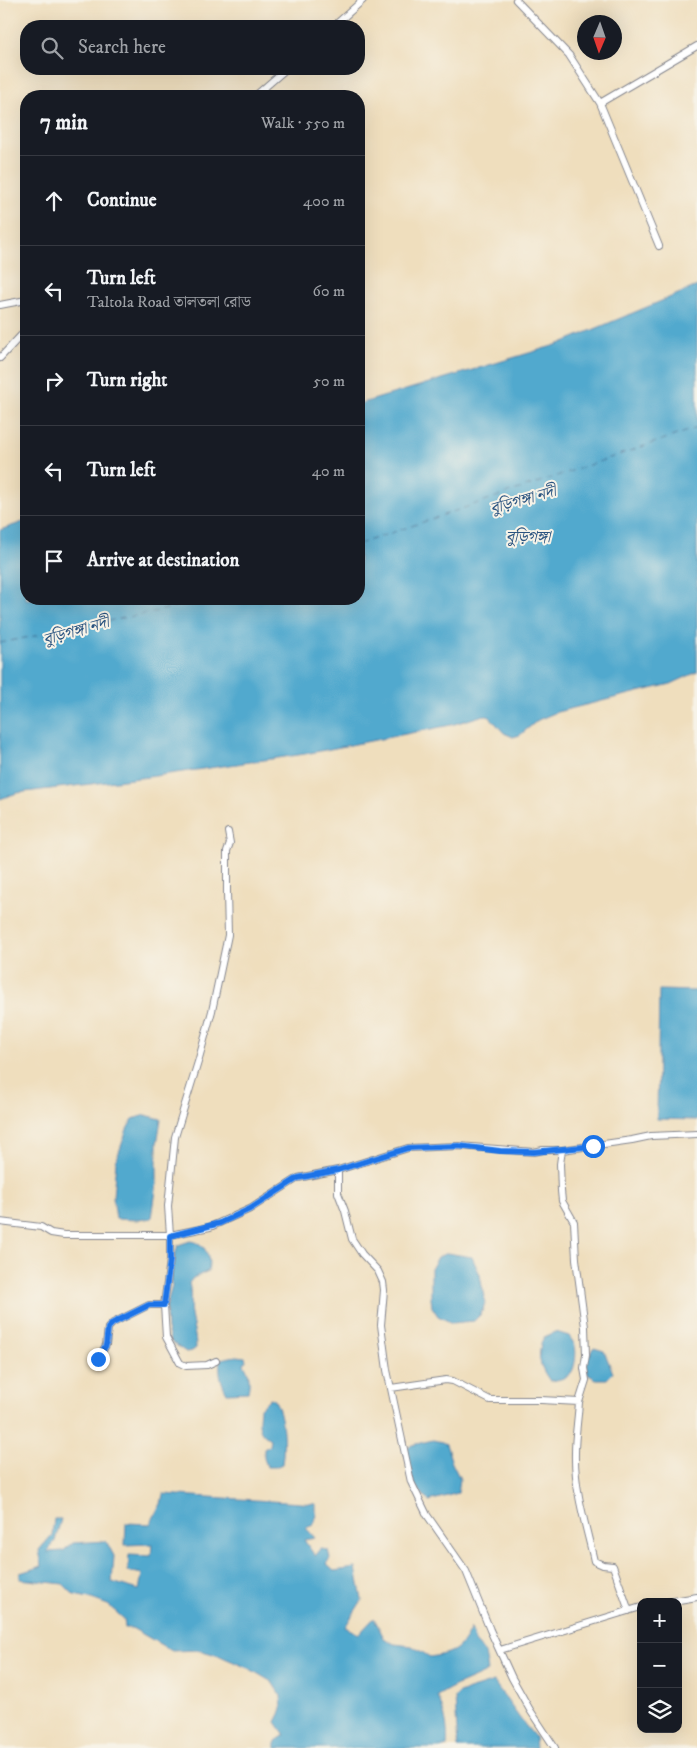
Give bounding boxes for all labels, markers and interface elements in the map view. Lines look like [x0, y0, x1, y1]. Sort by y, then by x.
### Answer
north arrow [577, 15, 622, 60]
search box [20, 20, 365, 75]
icon: search [38, 34, 66, 62]
text: Search here [78, 36, 166, 59]
text: 7 min [40, 110, 88, 136]
text: Walk · 550 m [261, 113, 345, 133]
icon: ahead [40, 187, 68, 215]
text: Continue [87, 189, 157, 212]
text: 400 m [303, 191, 345, 211]
text: Turn left [87, 267, 156, 290]
icon: left [40, 277, 68, 305]
text: 60 m [313, 281, 345, 301]
text: Taltola Road তালতলা রোড [87, 292, 251, 312]
icon: right [40, 367, 68, 395]
text: Turn right [87, 369, 167, 392]
text: 50 m [313, 371, 345, 391]
icon: left [40, 457, 68, 485]
text: Turn left [87, 459, 156, 482]
text: 40 m [312, 461, 345, 481]
water label: বুড়িগঙ্গা নদী [488, 481, 560, 519]
water label: বুড়িগঙ্গা [506, 527, 552, 547]
icon: arrive [40, 547, 68, 575]
text: Arrive at destination [87, 549, 239, 572]
water label: বুড়িগঙ্গা নদী [41, 612, 113, 650]
route start [582, 1135, 605, 1158]
route end [87, 1348, 110, 1371]
map controls [637, 1598, 682, 1733]
button: + [637, 1598, 682, 1643]
button: − [637, 1643, 682, 1688]
button: layers [637, 1688, 682, 1733]

